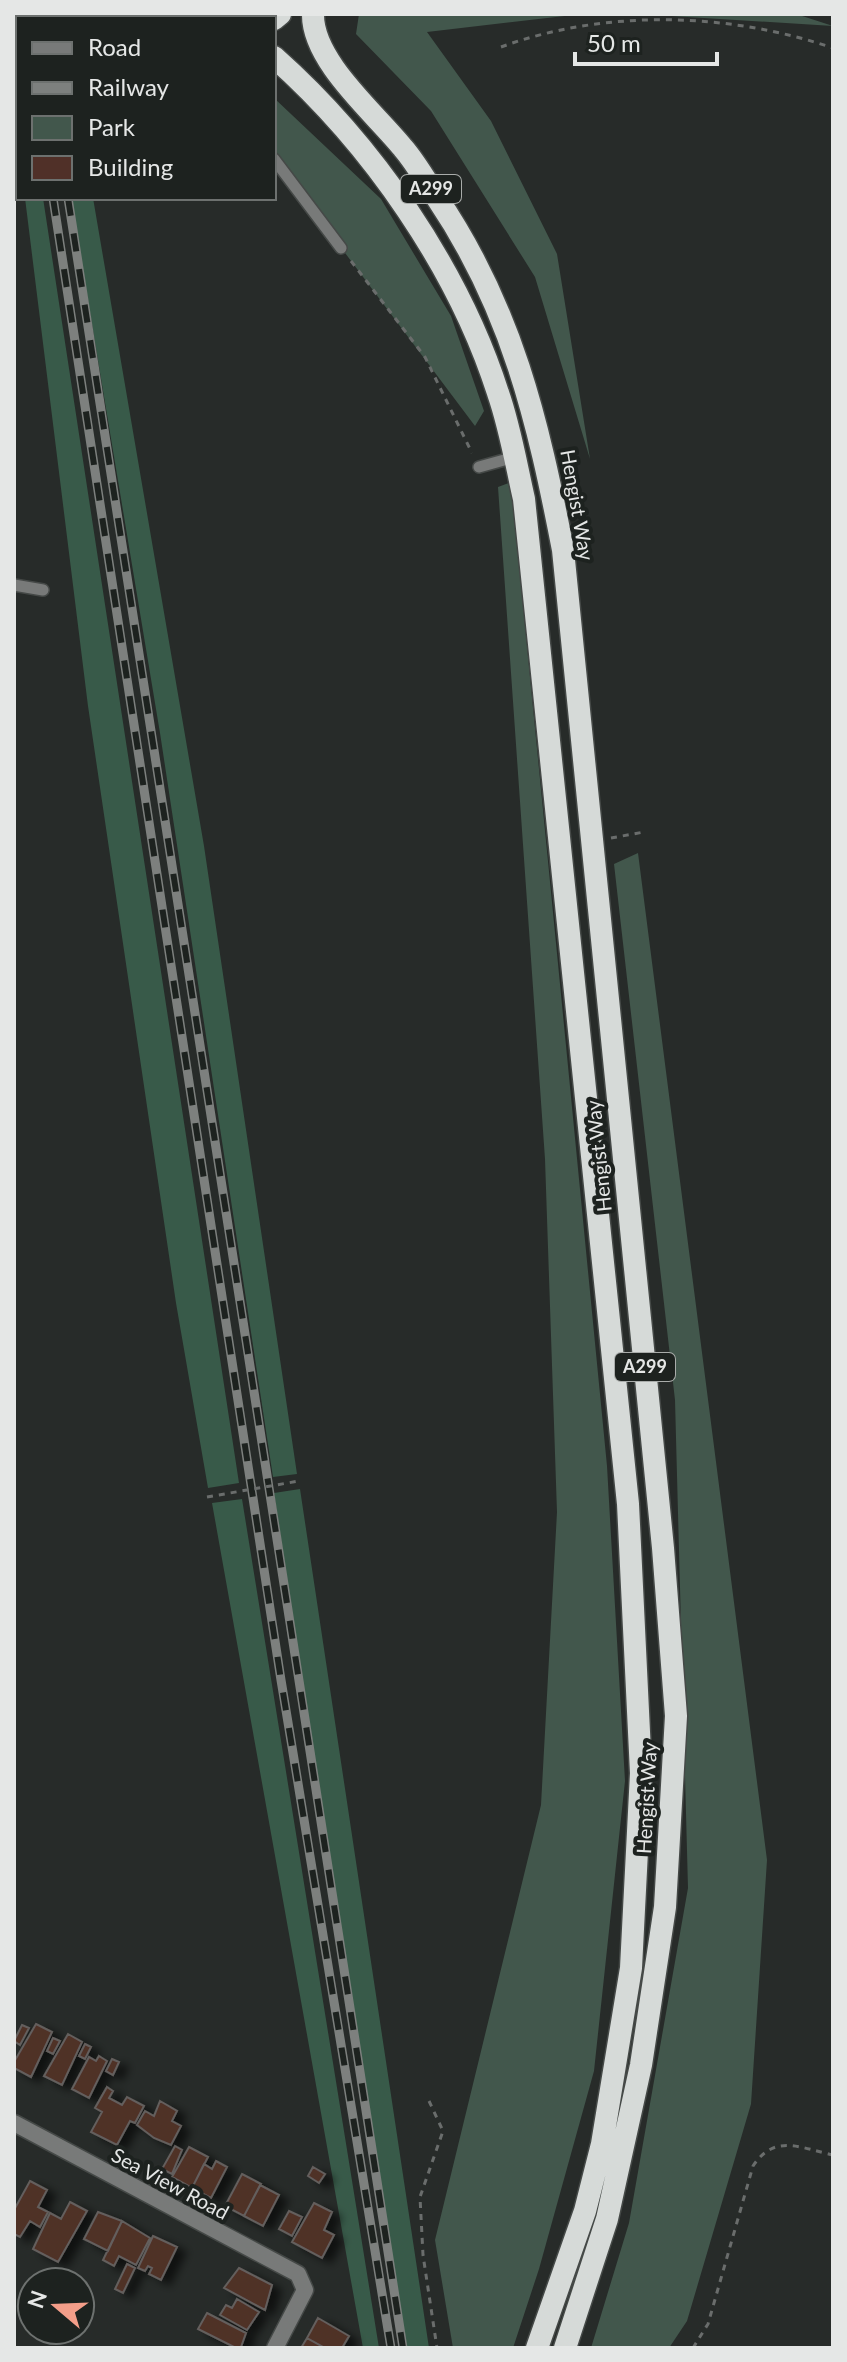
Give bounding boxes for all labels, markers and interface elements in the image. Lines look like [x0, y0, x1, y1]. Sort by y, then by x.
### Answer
legend [16, 16, 276, 200]
scale bar [575, 16, 717, 66]
text: 50 m [587, 28, 641, 57]
text: Road [88, 32, 141, 61]
text: Railway [88, 72, 170, 101]
text: Park [88, 112, 136, 141]
text: Building [88, 152, 173, 181]
road number: A299 [401, 175, 461, 203]
street label: Hengist Way [556, 448, 600, 563]
street label: Hengist Way [580, 1098, 616, 1213]
road number: A299 [615, 1353, 675, 1381]
street label: Hengist Way [631, 1741, 661, 1855]
street label: Sea View Road [108, 2142, 233, 2224]
north arrow [16, 2266, 96, 2346]
text: N [21, 2287, 52, 2312]

